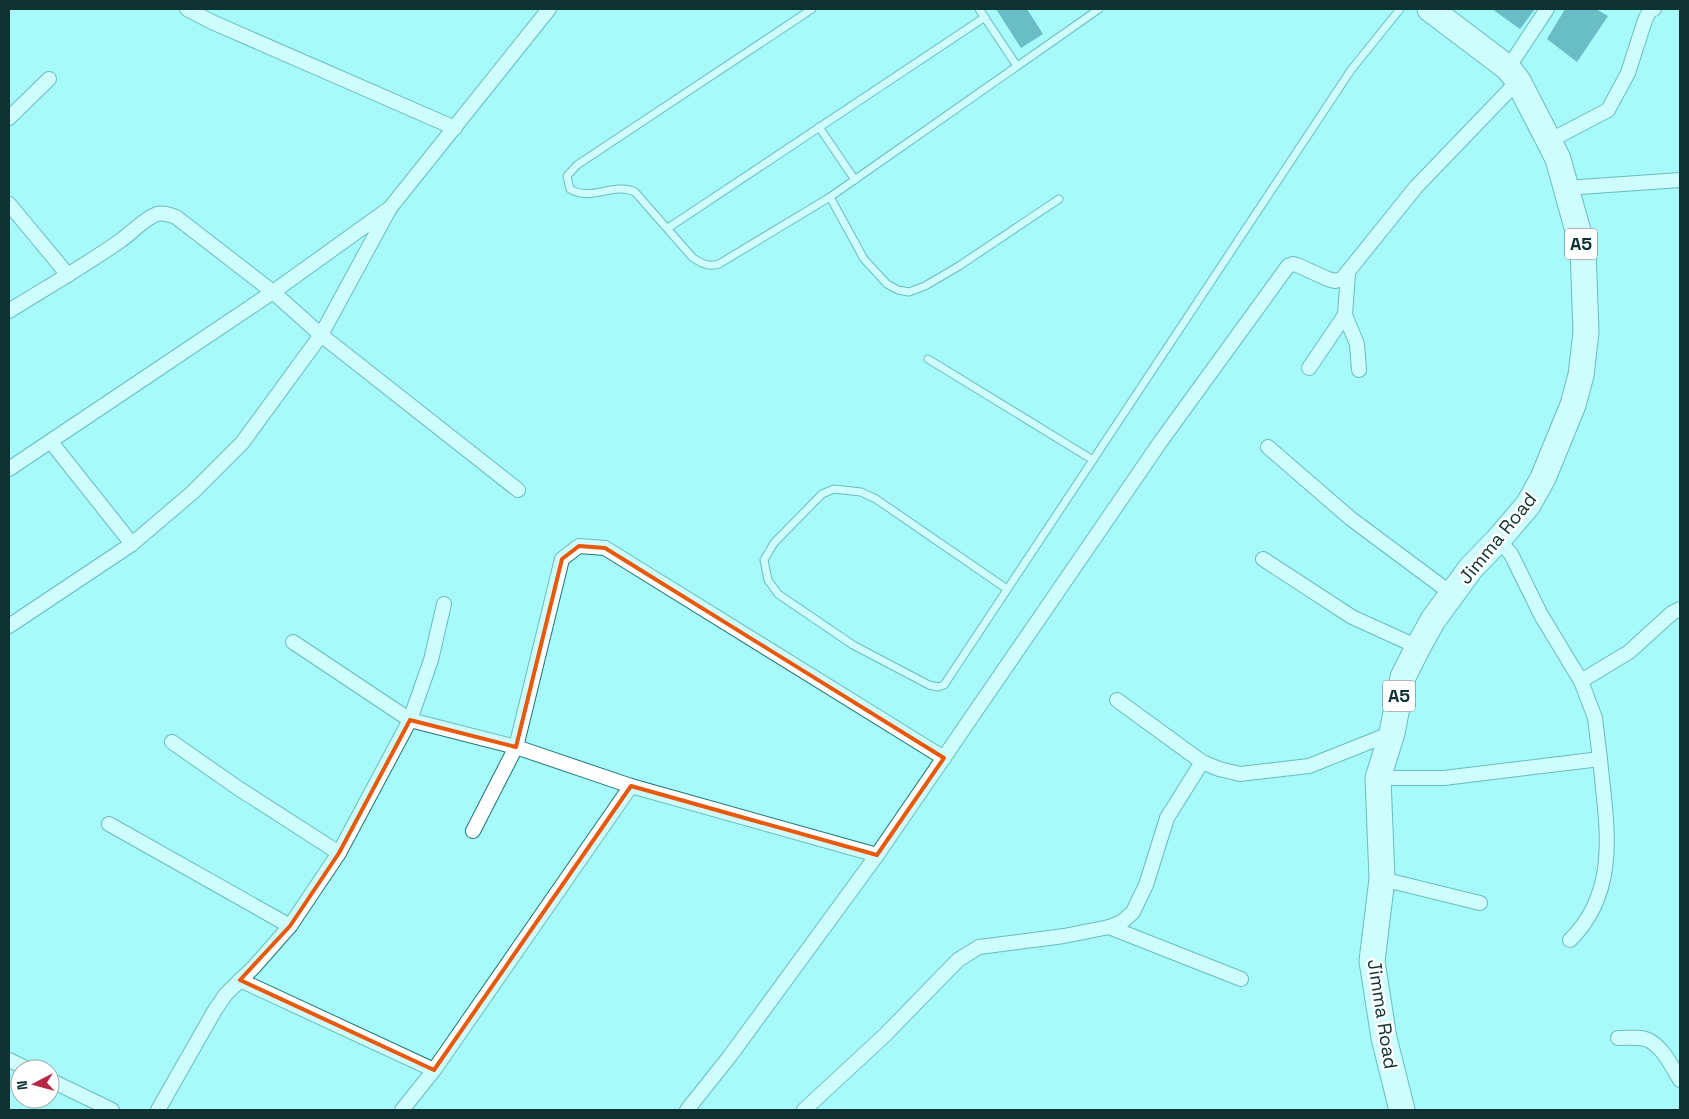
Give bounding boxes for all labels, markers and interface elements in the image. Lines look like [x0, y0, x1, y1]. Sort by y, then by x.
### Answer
road number: A5 [1565, 228, 1597, 260]
street label: Jimma Road [1453, 487, 1542, 589]
road number: A5 [1383, 680, 1415, 711]
street label: Jimma Road [1361, 957, 1404, 1071]
north arrow [10, 1059, 60, 1109]
text: N [13, 1080, 32, 1091]

